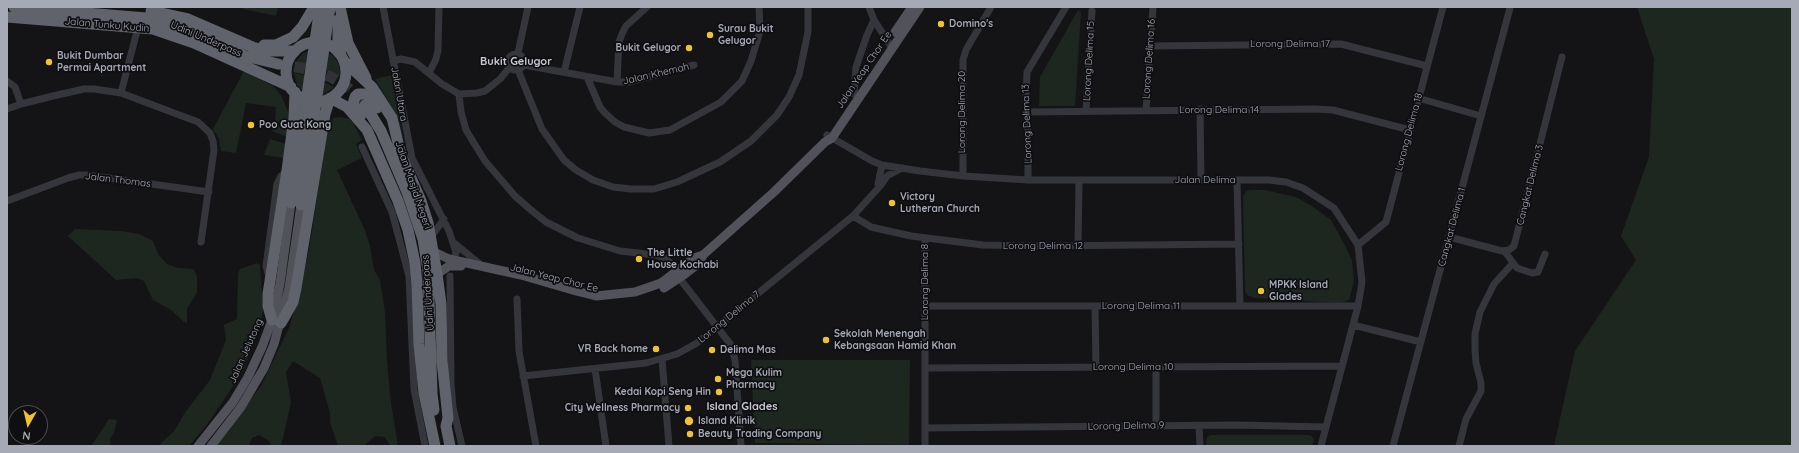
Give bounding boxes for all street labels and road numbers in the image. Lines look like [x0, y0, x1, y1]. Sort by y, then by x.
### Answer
street label: Jalan Tunku Kudin [64, 15, 150, 35]
street label: Udini Underpass [169, 19, 243, 59]
street label: Lorong Delima 16 [1140, 19, 1158, 99]
street label: Lorong Delima 15 [1081, 21, 1097, 101]
street label: Jalan Yeap Chor Ee [834, 29, 894, 111]
street label: Lorong Delima 17 [1250, 38, 1330, 50]
street label: Jalan Khemah [622, 61, 690, 87]
street label: Jalan Utara [388, 66, 410, 122]
street label: Lorong Delima 20 [956, 71, 968, 153]
street label: Lorong Delima 13 [1020, 84, 1034, 164]
street label: Lorong Delima 18 [1393, 92, 1425, 172]
street label: Lorong Delima 14 [1179, 104, 1259, 116]
street label: Jalan Masjid Negeri [392, 140, 434, 230]
street label: Cangkat Delima 3 [1514, 143, 1546, 227]
street label: Jalan Thomas [84, 170, 152, 190]
street label: Jalan Delima [1174, 174, 1236, 186]
street label: Cangkat Delima 1 [1436, 186, 1468, 268]
street label: Lorong Delima 12 [1003, 240, 1083, 252]
street label: Lorong Delima 8 [919, 244, 931, 320]
street label: Udini Underpass [419, 255, 437, 331]
street label: Jalan Yeap Chor Ee [509, 261, 599, 295]
street label: Lorong Delima 7 [696, 288, 762, 346]
street label: Lorong Delima 11 [1102, 300, 1180, 312]
street label: Jalan Jelutong [226, 317, 266, 385]
street label: Lorong Delima 10 [1093, 361, 1173, 373]
street label: Lorong Delima 9 [1088, 419, 1164, 433]

